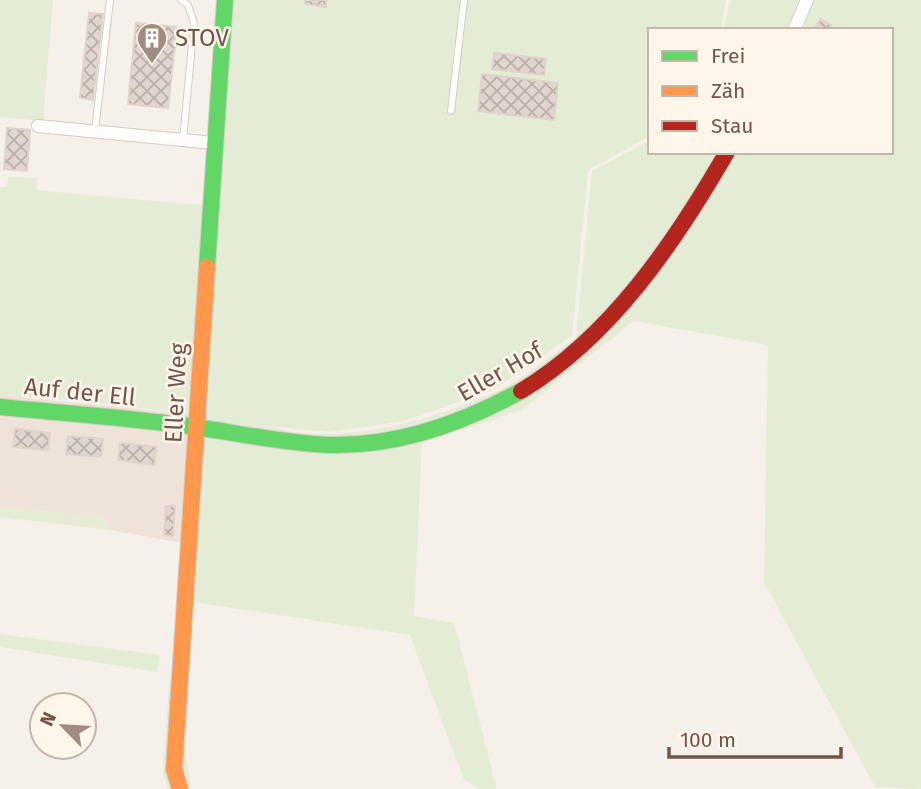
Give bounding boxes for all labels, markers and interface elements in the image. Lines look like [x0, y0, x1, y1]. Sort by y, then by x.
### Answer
building icon: STOV [135, 21, 169, 65]
place label: STOV [175, 24, 230, 52]
legend [648, 28, 893, 154]
text: Frei [711, 43, 745, 69]
text: Zäh [711, 78, 745, 104]
text: Stau [711, 113, 754, 139]
street label: Eller Hof [452, 335, 549, 408]
street label: Eller Weg [159, 342, 193, 444]
street label: Auf der Ell [23, 372, 137, 412]
north arrow [28, 691, 98, 761]
text: N [35, 708, 61, 730]
scale bar [669, 716, 841, 760]
text: 100 m [680, 727, 736, 753]

